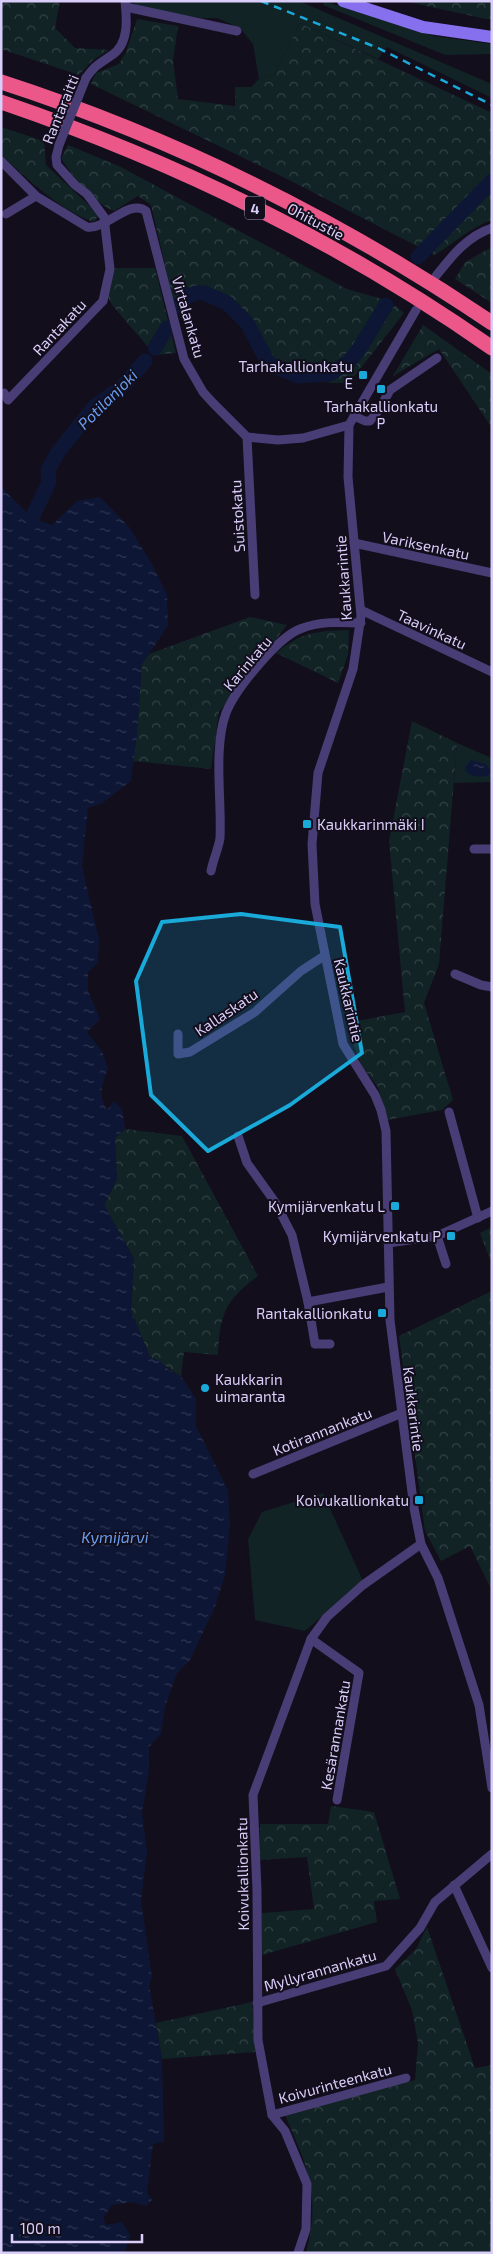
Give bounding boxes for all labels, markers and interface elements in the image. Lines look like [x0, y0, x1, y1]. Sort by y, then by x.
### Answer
street label: Rantaraitti [38, 72, 82, 146]
road number: 4 [245, 197, 265, 220]
street label: Ohitustie [284, 199, 348, 243]
street label: Virtalankatu [169, 274, 209, 360]
street label: Rantakatu [28, 295, 90, 359]
place label: Tarhakallionkatu E [239, 357, 353, 392]
water label: Potilanjoki [73, 365, 142, 434]
marker: Tarhakallionkatu E [357, 369, 369, 381]
marker: Tarhakallionkatu P [375, 383, 387, 395]
place label: Tarhakallionkatu P [324, 397, 438, 432]
street label: Suistokatu [226, 479, 248, 553]
street label: Variksenkatu [381, 527, 471, 563]
street label: Kaukkarintie [331, 535, 355, 621]
street label: Taavinkatu [395, 605, 469, 653]
street label: Karinkatu [219, 632, 275, 694]
place label: Kaukkarinmäki I [317, 815, 425, 833]
marker: Kaukkarinmäki I [301, 818, 313, 830]
street label: Kaukkarintie [331, 957, 367, 1043]
street label: Kallaskatu [191, 984, 261, 1040]
place label: Kymijärvenkatu L [268, 1197, 385, 1216]
marker: Kymijärvenkatu L [389, 1200, 401, 1212]
place label: Kymijärvenkatu P [323, 1227, 441, 1246]
marker: Kymijärvenkatu P [445, 1230, 457, 1242]
place label: Rantakallionkatu [256, 1304, 372, 1322]
marker: Rantakallionkatu [376, 1307, 388, 1319]
street label: Kaukkarintie [400, 1366, 428, 1452]
place label: Kaukkarin uimaranta [215, 1370, 286, 1405]
marker: Kaukkarin uimaranta [199, 1382, 211, 1394]
street label: Kotirannankatu [270, 1403, 374, 1459]
place label: Koivukallionkatu [296, 1491, 409, 1509]
marker: Koivukallionkatu [413, 1494, 425, 1506]
water label: Kymijärvi [81, 1527, 149, 1547]
street label: Kesärannankatu [316, 1679, 354, 1791]
street label: Koivukallionkatu [232, 1817, 252, 1931]
street label: Myllyrannankatu [262, 1945, 378, 1995]
street label: Koivurinteenkatu [276, 2059, 394, 2107]
scale bar [12, 2212, 142, 2244]
text: 100 m [20, 2219, 61, 2237]

